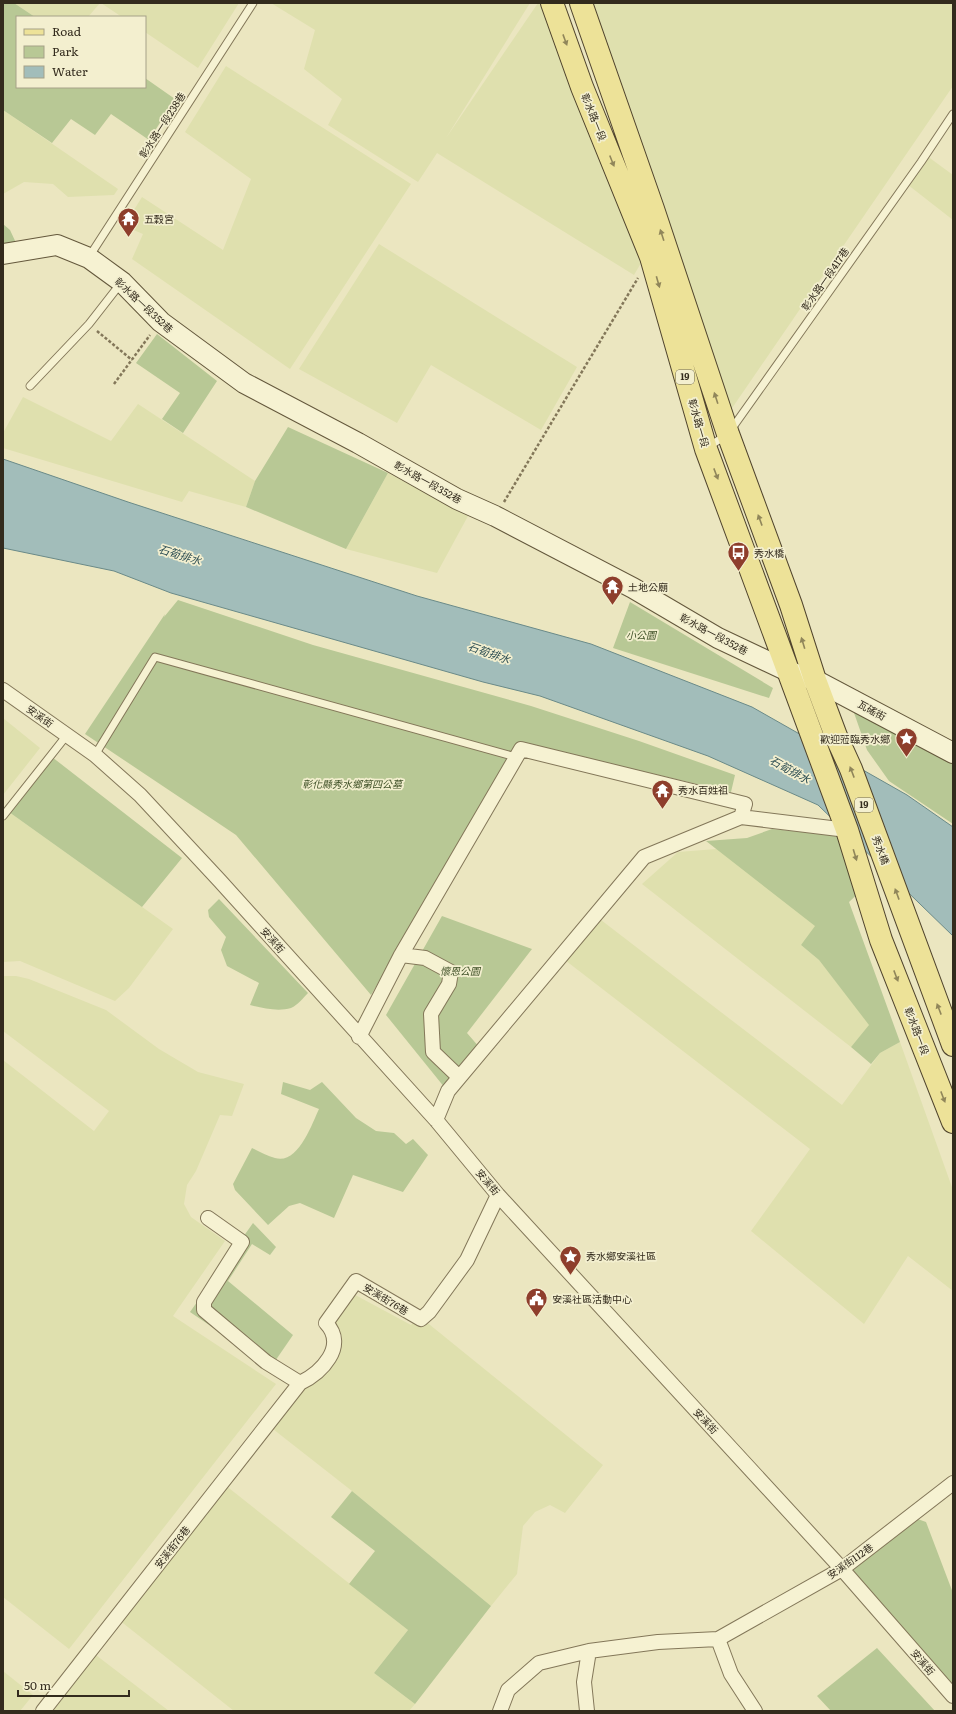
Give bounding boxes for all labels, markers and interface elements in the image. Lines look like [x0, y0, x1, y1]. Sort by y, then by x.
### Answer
legend [16, 16, 146, 88]
text: Road [52, 22, 82, 40]
one-way arrow [563, 34, 569, 46]
text: Park [52, 42, 79, 60]
text: Water [52, 62, 88, 80]
street label: 彰水路一段238巷 [135, 89, 189, 161]
street label: 彰水路一段 [578, 91, 611, 143]
one-way arrow [609, 155, 615, 166]
temple icon: 五穀宮 [115, 206, 141, 239]
place label: 五穀宮 [144, 211, 174, 226]
one-way arrow [659, 228, 665, 240]
street label: 彰水路一段417巷 [797, 244, 852, 313]
street label: 彰水路一段352巷 [112, 273, 177, 336]
one-way arrow [655, 277, 661, 289]
road number: 19 [676, 370, 694, 384]
one-way arrow [713, 391, 719, 403]
street label: 彰水路一段 [685, 397, 714, 449]
street label: 彰水路一段352巷 [392, 457, 465, 506]
one-way arrow [713, 468, 719, 480]
one-way arrow [756, 514, 762, 526]
water label: 石筍排水 [157, 540, 205, 568]
bus stop icon: 秀水橋 [725, 540, 751, 573]
place label: 秀水橋 [754, 545, 784, 560]
temple icon: 土地公廟 [600, 574, 626, 607]
place label: 土地公廟 [628, 579, 668, 594]
street label: 彰水路一段352巷 [677, 609, 751, 658]
park label: 小公園 [626, 627, 658, 642]
one-way arrow [800, 636, 806, 648]
water label: 石筍排水 [466, 637, 514, 667]
street label: 瓦磘街 [855, 696, 889, 723]
street label: 安溪街 [24, 701, 57, 730]
place icon: 歡迎蒞臨秀水鄉 [893, 726, 919, 759]
place label: 歡迎蒞臨秀水鄉 [820, 731, 890, 746]
water label: 石筍排水 [767, 751, 814, 787]
one-way arrow [849, 766, 855, 778]
park label: 彰化縣秀水鄉第四公墓 [302, 776, 404, 791]
temple icon: 秀水百姓祖 [650, 777, 676, 810]
place label: 秀水百姓祖 [678, 782, 728, 797]
road number: 19 [855, 798, 873, 812]
street label: 秀水橋 [869, 833, 894, 866]
one-way arrow [852, 849, 858, 861]
one-way arrow [893, 888, 899, 900]
street label: 安溪街 [258, 923, 289, 956]
park label: 懷恩公園 [440, 963, 482, 978]
one-way arrow [893, 970, 899, 982]
one-way arrow [936, 1002, 942, 1014]
street label: 彰水路一段 [902, 1005, 933, 1057]
one-way arrow [941, 1091, 947, 1103]
street label: 安溪街 [473, 1165, 504, 1198]
place icon: 秀水鄉安溪社區 [558, 1243, 584, 1276]
place label: 秀水鄉安溪社區 [586, 1248, 656, 1263]
street label: 安溪街76巷 [361, 1279, 412, 1318]
public building icon: 安溪社區活動中心 [523, 1286, 549, 1319]
place label: 安溪社區活動中心 [552, 1291, 632, 1306]
street label: 安溪街 [691, 1405, 722, 1437]
street label: 安溪街76巷 [150, 1522, 193, 1571]
street label: 安溪街112巷 [824, 1539, 876, 1582]
street label: 安溪街 [908, 1645, 939, 1678]
scale bar [18, 1672, 129, 1698]
text: 50 m [24, 1676, 51, 1694]

